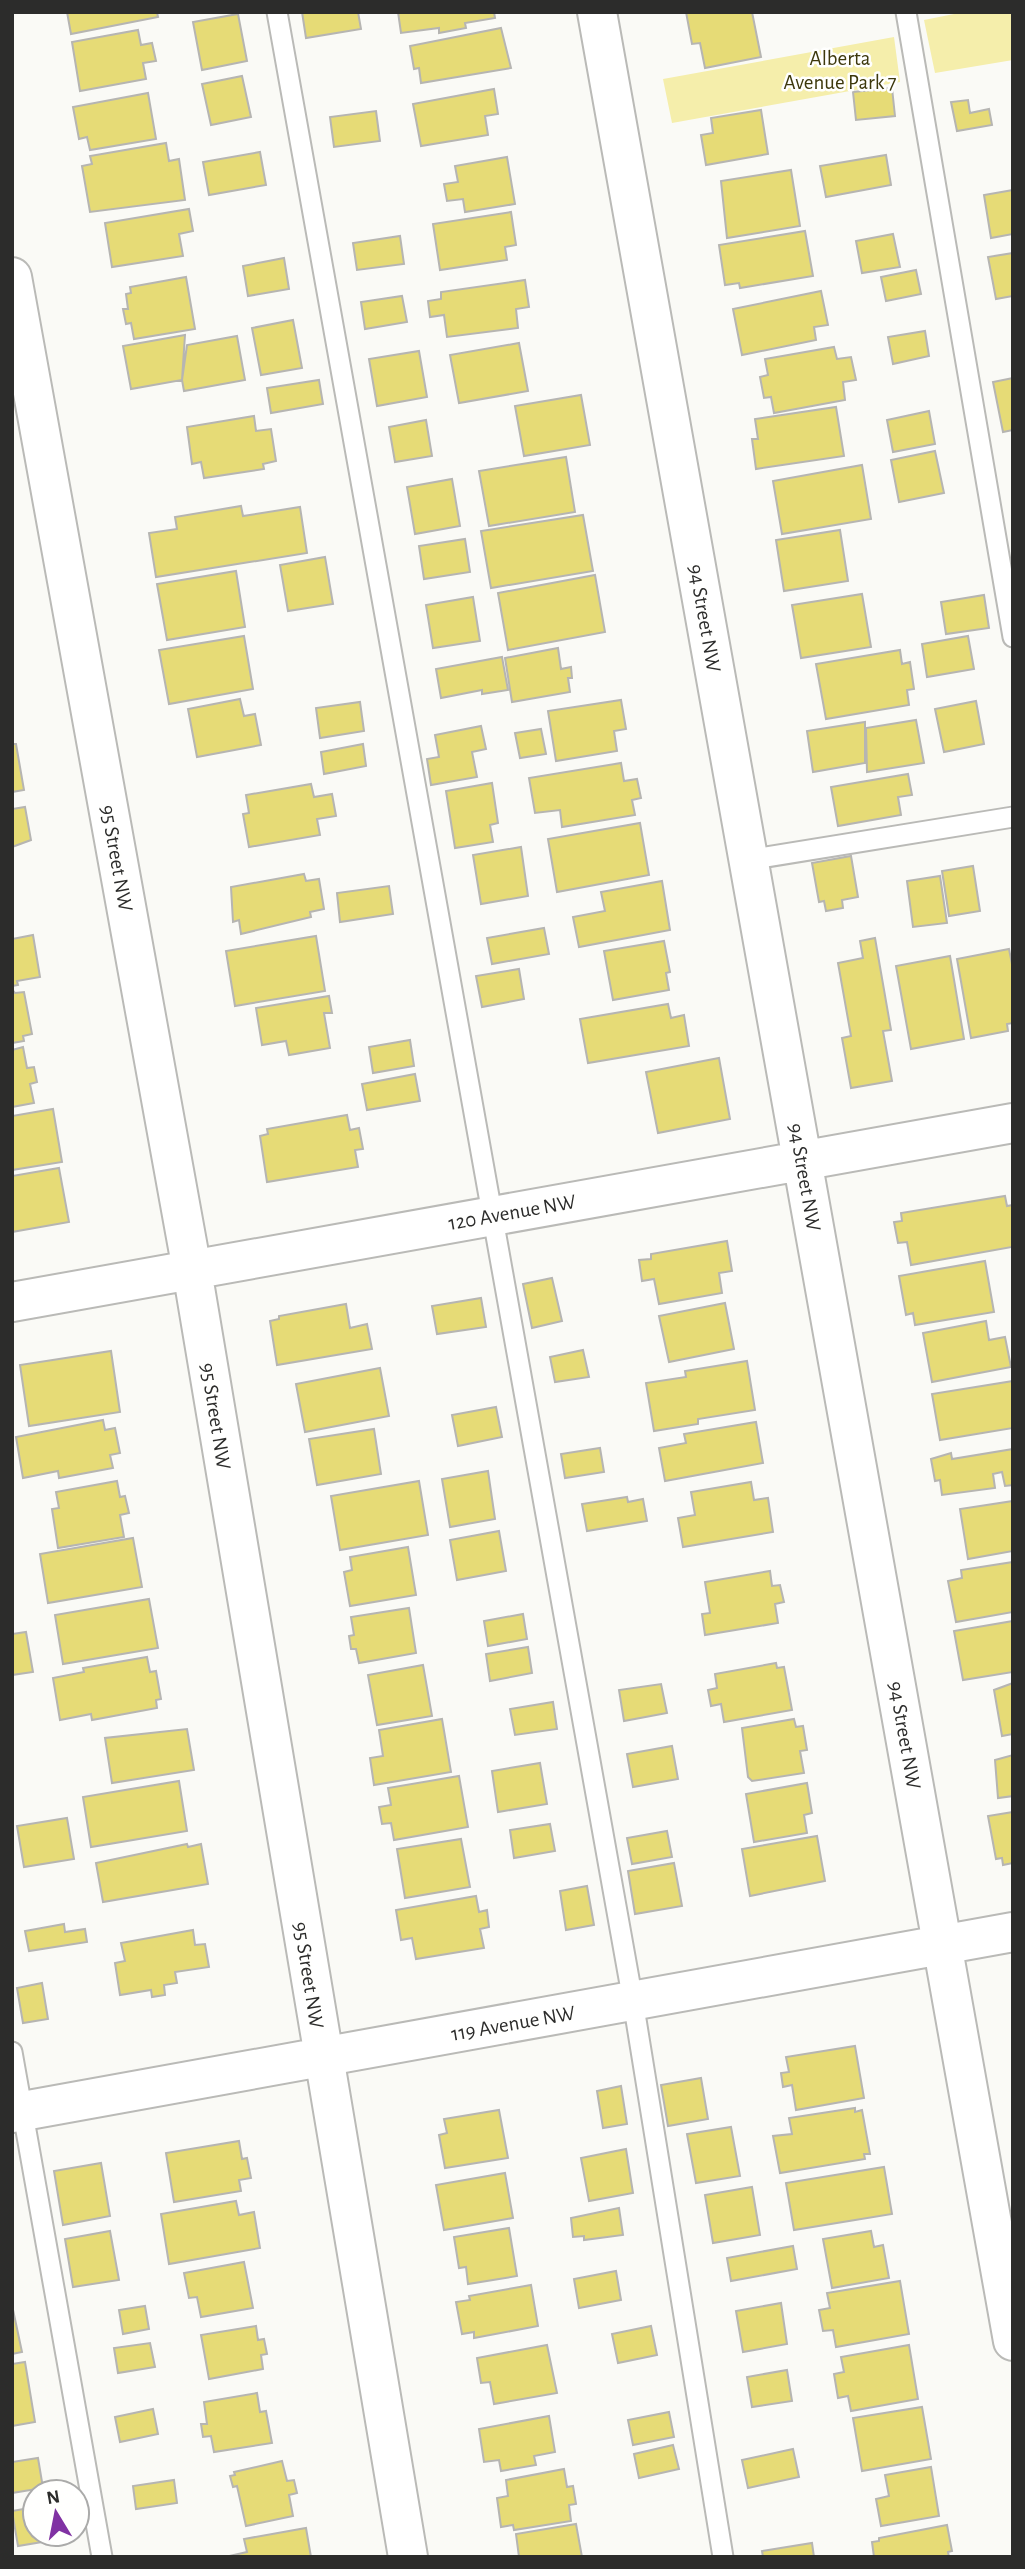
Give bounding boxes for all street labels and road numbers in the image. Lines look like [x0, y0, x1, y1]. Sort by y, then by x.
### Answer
street label: 94 Street NW [685, 563, 724, 674]
street label: 95 Street NW [97, 803, 136, 913]
street label: 94 Street NW [785, 1122, 824, 1233]
street label: 120 Avenue NW [447, 1191, 578, 1234]
street label: 95 Street NW [197, 1361, 234, 1471]
street label: 94 Street NW [885, 1680, 924, 1791]
street label: 95 Street NW [290, 1920, 327, 2030]
street label: 119 Avenue NW [450, 2002, 577, 2045]

